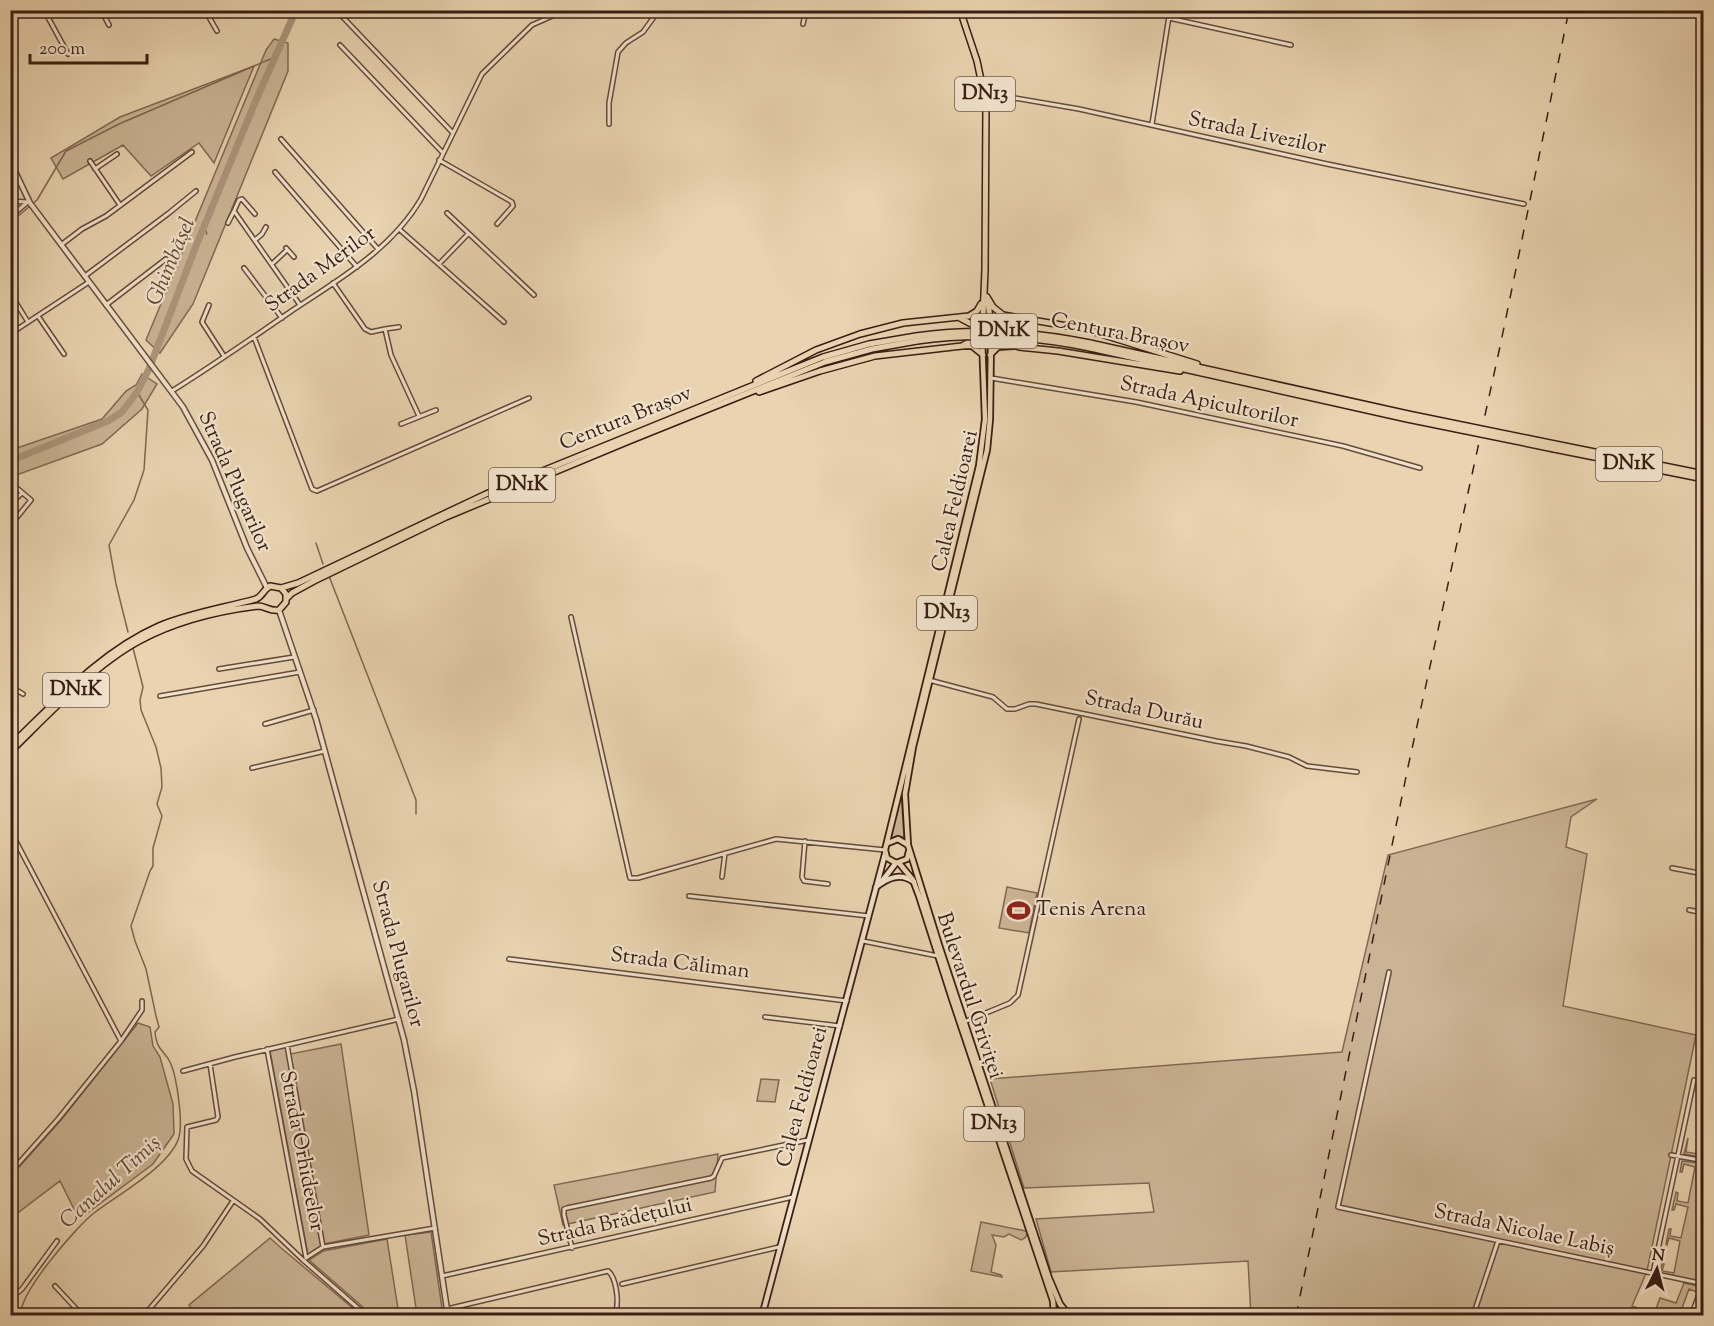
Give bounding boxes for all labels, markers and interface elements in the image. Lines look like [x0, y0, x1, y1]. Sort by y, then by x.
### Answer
scale bar [30, 27, 147, 65]
text: 200 m [39, 37, 85, 63]
road number: DN13 [955, 77, 1015, 111]
street label: Strada Livezilor [1185, 105, 1329, 163]
water label: Ghimbășel [139, 213, 205, 311]
street label: Strada Merilor [259, 219, 383, 321]
street label: Centura Brașov [1048, 306, 1192, 362]
road number: DN1K [971, 314, 1037, 348]
street label: Strada Apicultorilor [1117, 369, 1301, 437]
street label: Centura Brașov [555, 379, 697, 459]
street label: Strada Plugarilor [190, 407, 278, 557]
street label: Calea Feldioarei [925, 427, 987, 575]
road number: DN1K [1596, 447, 1662, 481]
road number: DN1K [489, 468, 555, 502]
road number: DN13 [917, 596, 977, 630]
road number: DN1K [43, 673, 109, 707]
street label: Strada Durău [1082, 684, 1206, 738]
street label: Strada Plugarilor [363, 877, 431, 1031]
place label: Tenis Arena [1036, 895, 1147, 925]
sports icon: Tenis Arena [1005, 897, 1031, 923]
street label: Bulevardul Griviței [928, 909, 1010, 1083]
street label: Strada Căliman [608, 941, 752, 987]
street label: Calea Feldioarei [770, 1023, 836, 1171]
street label: Strada Orhideelor [271, 1068, 331, 1234]
road number: DN13 [964, 1107, 1024, 1141]
water label: Canalul Timiș [53, 1129, 169, 1237]
street label: Strada Brădețului [535, 1191, 695, 1255]
street label: Strada Nicolae Labiș [1431, 1197, 1617, 1265]
north arrow [1627, 1239, 1687, 1299]
text: N [1651, 1244, 1666, 1269]

